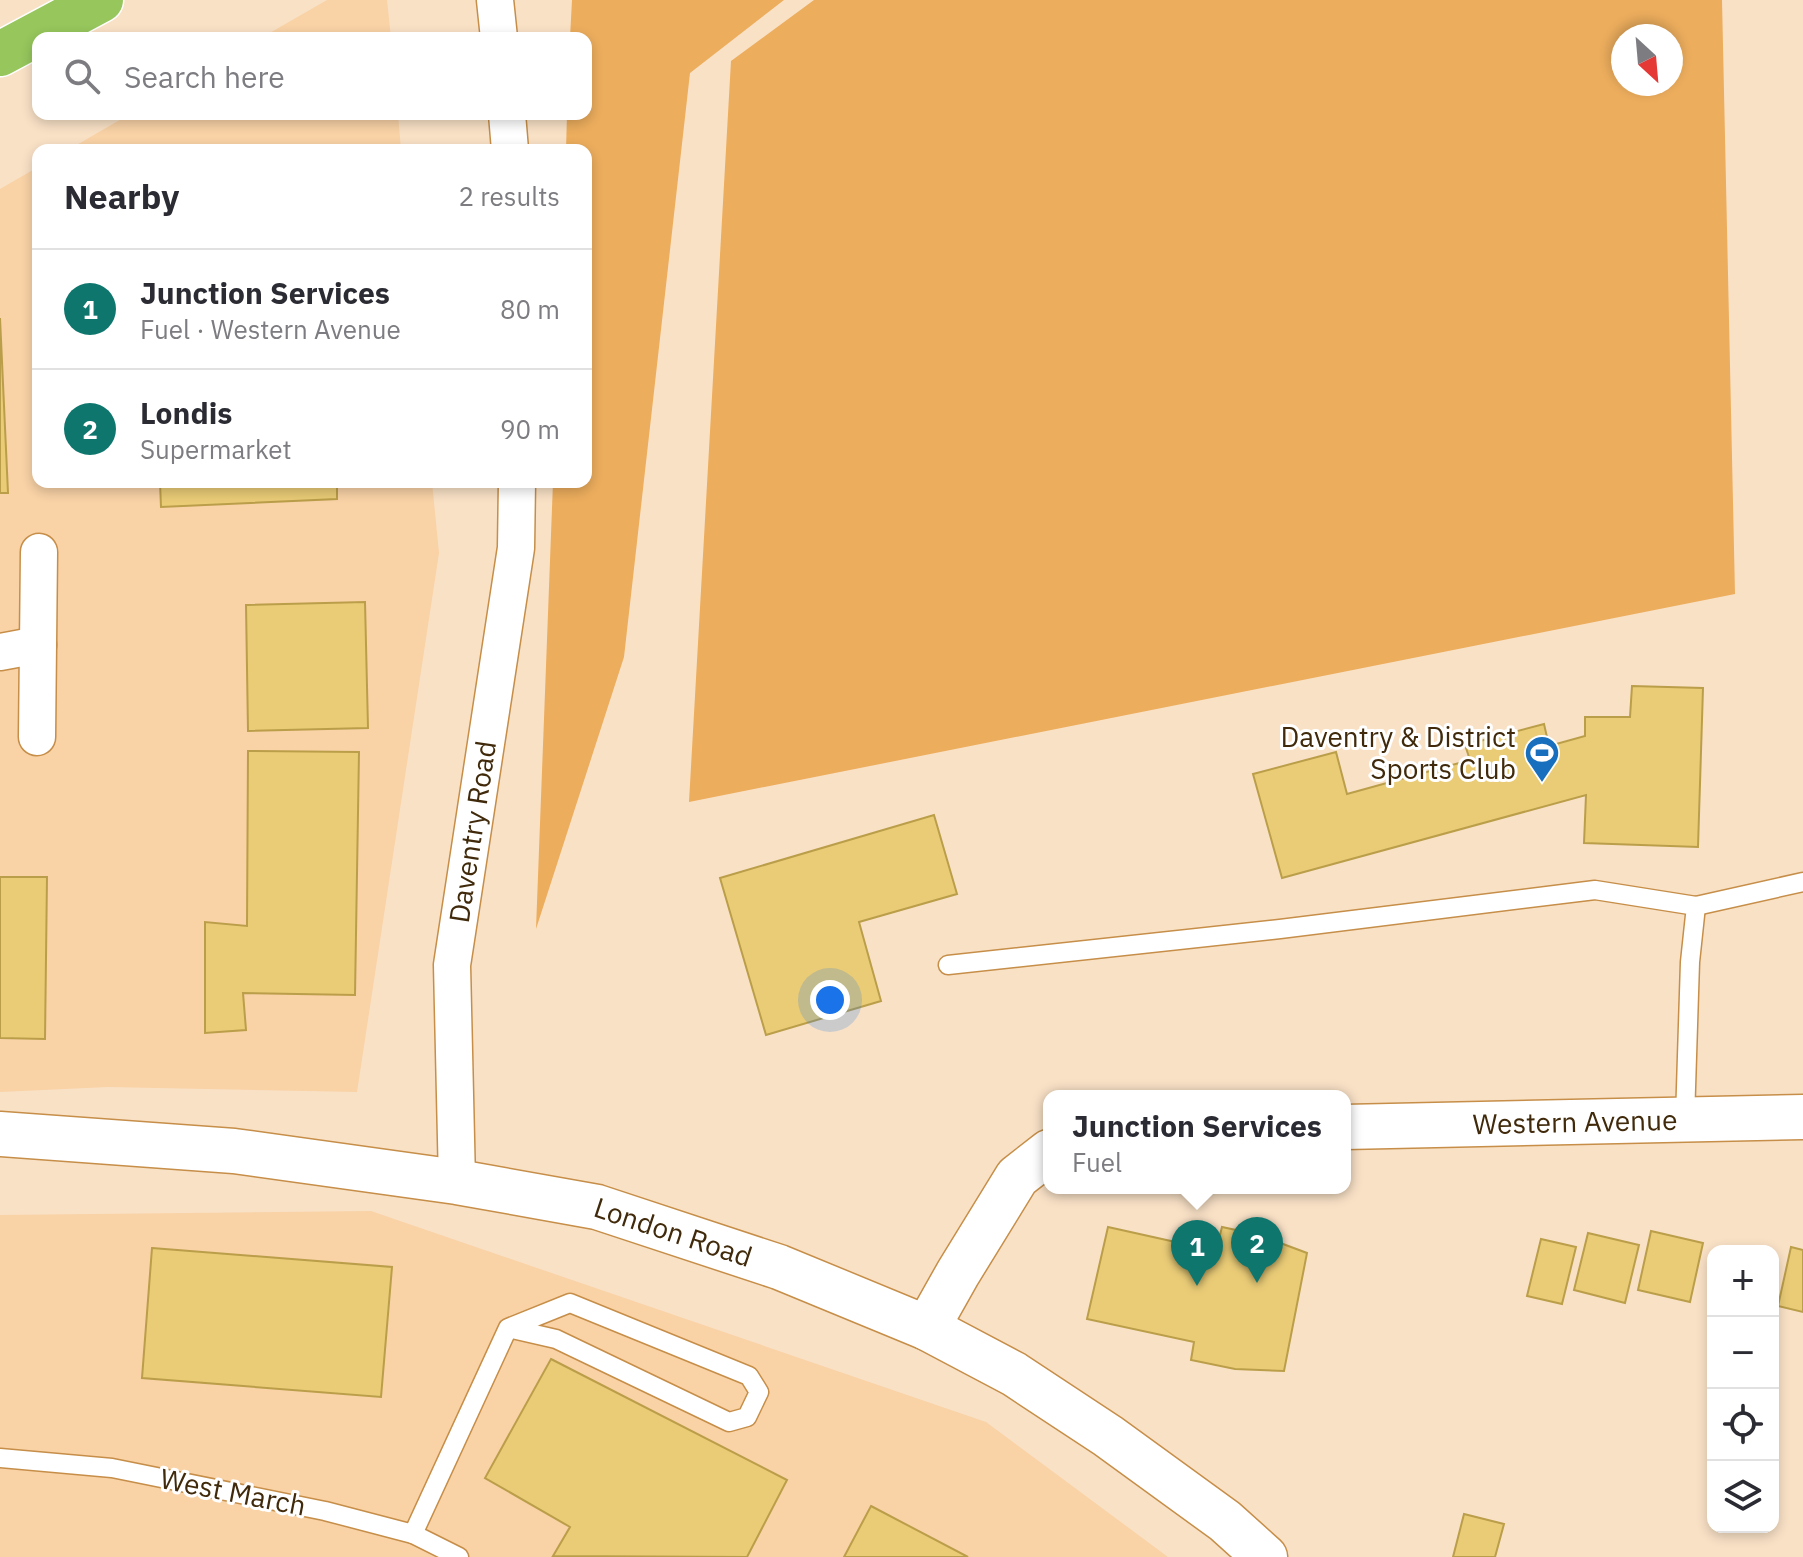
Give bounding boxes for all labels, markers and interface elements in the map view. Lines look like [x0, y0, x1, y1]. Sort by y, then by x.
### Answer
north arrow [1611, 24, 1683, 96]
search box [32, 32, 592, 120]
icon: search [60, 54, 104, 98]
text: Search here [124, 57, 285, 96]
text: Nearby [64, 174, 179, 218]
text: 2 results [458, 179, 560, 213]
text: Junction Services [140, 273, 390, 312]
text: 1 [82, 292, 98, 326]
text: 80 m [500, 292, 560, 326]
text: Fuel · Western Avenue [140, 312, 401, 346]
text: Londis [140, 393, 232, 432]
text: 2 [82, 412, 98, 446]
text: 90 m [500, 412, 560, 446]
text: Supermarket [140, 432, 292, 466]
place label: Daventry & District Sports Club [1280, 718, 1516, 787]
sports icon: Daventry & District Sports Club [1523, 734, 1561, 784]
street label: Daventry Road [440, 738, 504, 925]
your location [810, 980, 850, 1020]
popup [1043, 1090, 1351, 1194]
street label: Western Avenue [1472, 1101, 1678, 1142]
text: Junction Services [1072, 1106, 1322, 1145]
text: Fuel [1072, 1145, 1122, 1179]
street label: London Road [589, 1188, 757, 1275]
pin: 2 [1231, 1217, 1283, 1283]
pin: 1 [1171, 1220, 1223, 1286]
map controls [1707, 1245, 1779, 1533]
button: + [1707, 1245, 1779, 1317]
button: − [1707, 1317, 1779, 1389]
button: locate [1707, 1389, 1779, 1461]
street label: West March [157, 1459, 309, 1524]
button: layers [1707, 1461, 1779, 1533]

